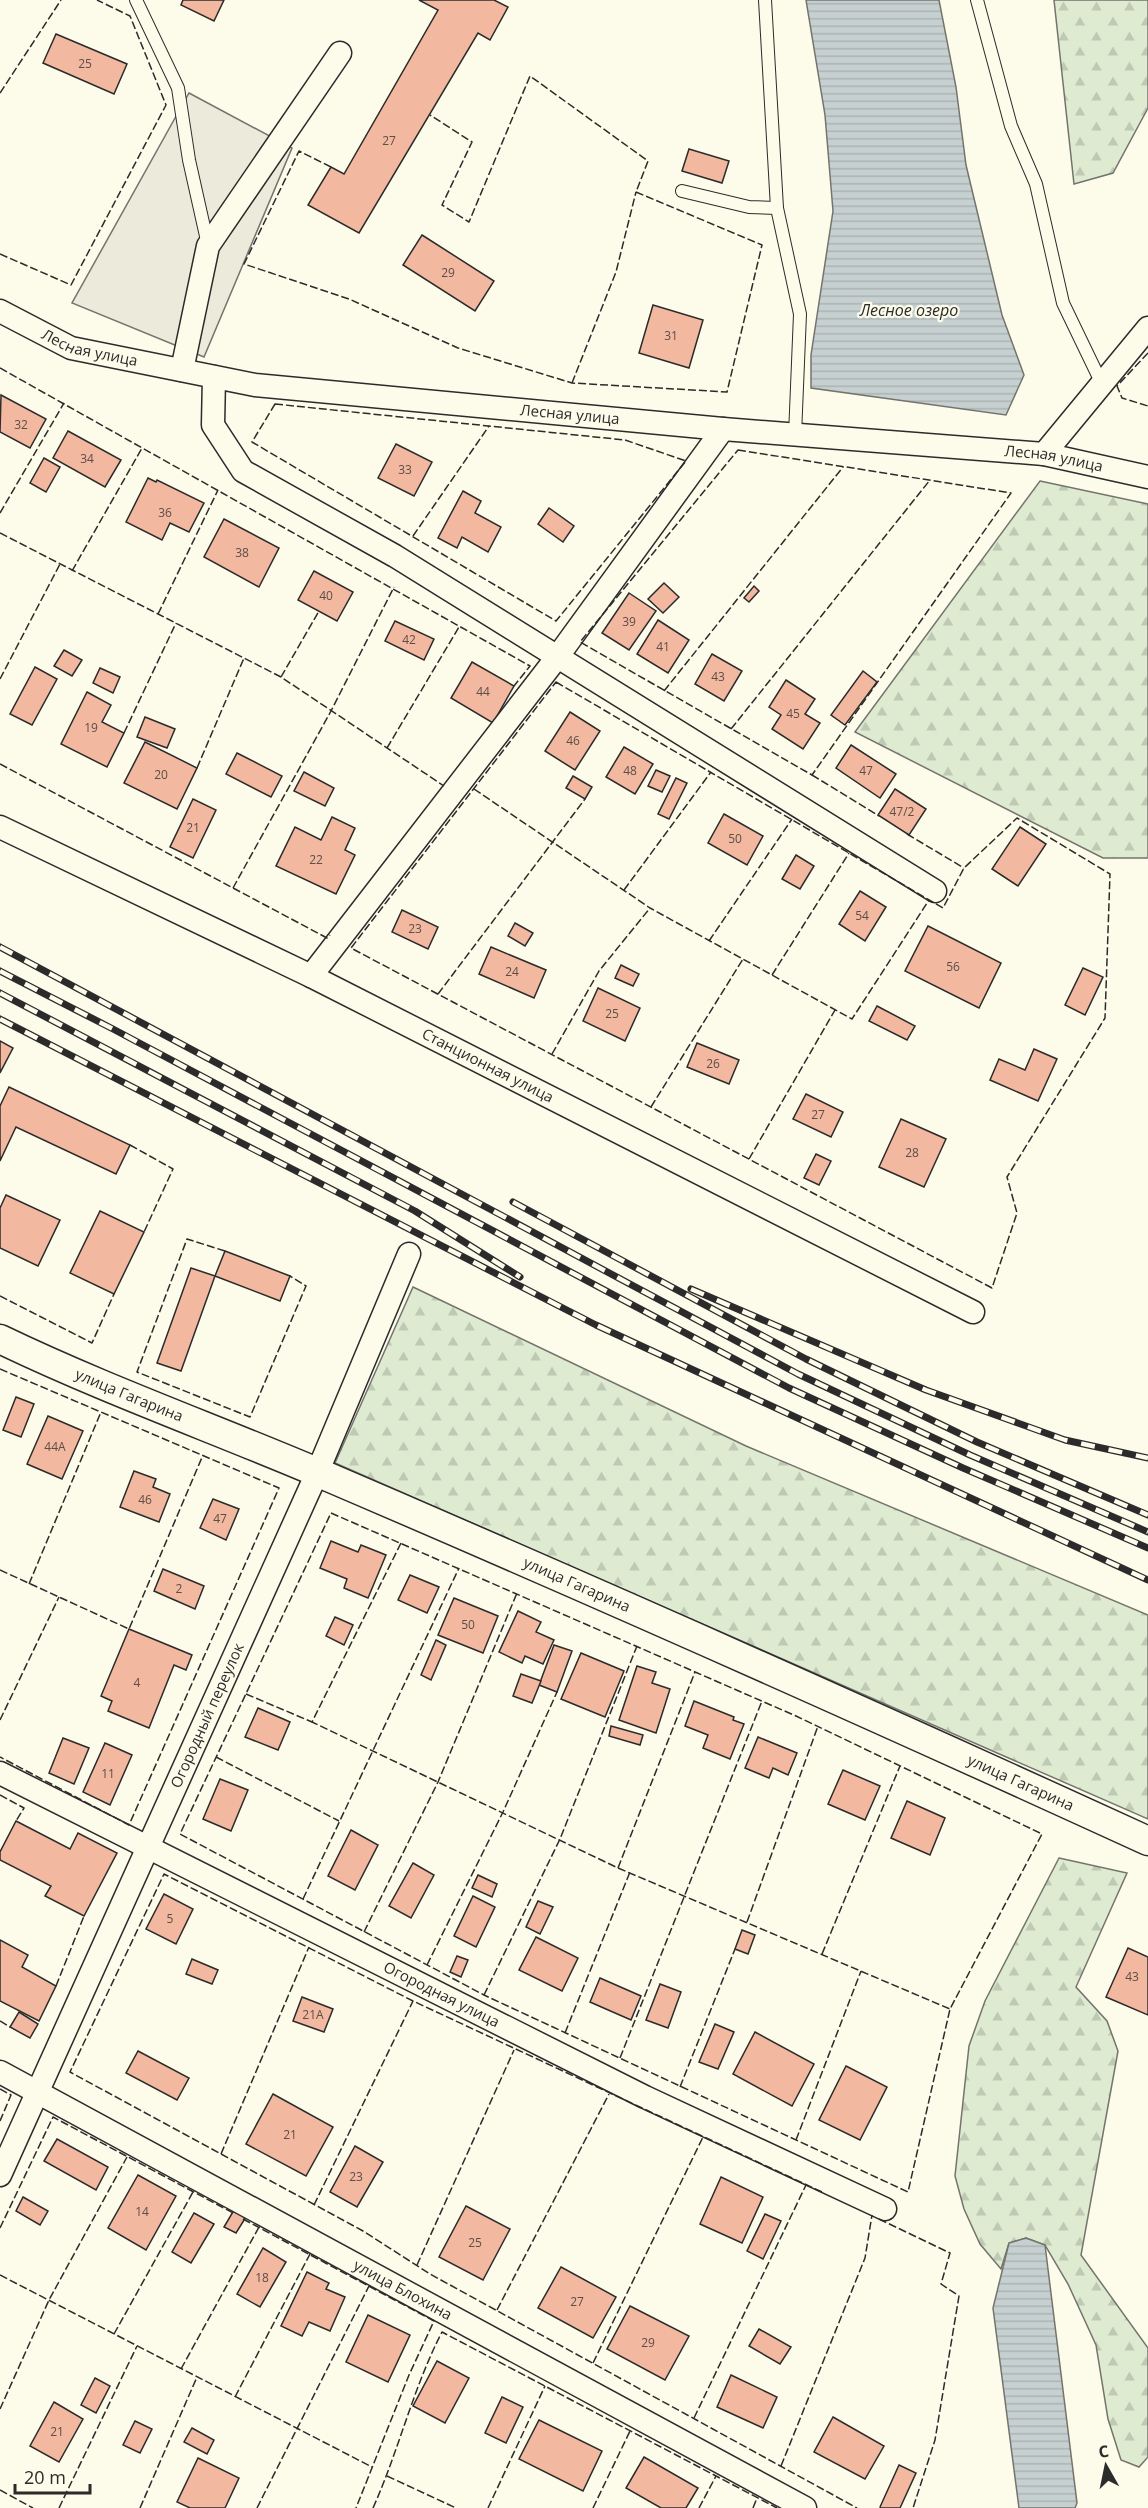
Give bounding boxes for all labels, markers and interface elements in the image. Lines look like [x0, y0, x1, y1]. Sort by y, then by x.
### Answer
house number: 25 [78, 55, 92, 72]
house number: 27 [382, 132, 396, 149]
house number: 29 [441, 264, 455, 281]
water label: Лесное озеро [859, 299, 958, 321]
street label: Лесная улица [39, 324, 140, 370]
house number: 31 [664, 327, 678, 344]
street label: Лесная улица [519, 399, 620, 428]
house number: 32 [14, 416, 28, 433]
street label: Лесная улица [1004, 440, 1105, 476]
house number: 34 [80, 450, 94, 467]
house number: 33 [398, 461, 412, 478]
house number: 36 [158, 504, 172, 521]
house number: 38 [235, 544, 249, 561]
house number: 40 [319, 587, 333, 604]
house number: 39 [622, 613, 636, 630]
house number: 42 [402, 631, 416, 648]
house number: 41 [656, 638, 670, 655]
house number: 43 [711, 668, 725, 685]
house number: 44 [476, 683, 490, 700]
house number: 45 [786, 705, 800, 722]
house number: 19 [84, 719, 98, 736]
house number: 46 [566, 732, 580, 749]
house number: 48 [623, 762, 637, 779]
house number: 47 [859, 762, 873, 779]
house number: 20 [154, 766, 168, 783]
house number: 47/2 [890, 803, 915, 820]
house number: 21 [186, 819, 200, 836]
house number: 50 [728, 830, 742, 847]
house number: 22 [309, 851, 323, 868]
house number: 54 [855, 907, 869, 924]
house number: 23 [408, 920, 422, 937]
house number: 56 [946, 958, 960, 975]
house number: 24 [505, 963, 519, 980]
house number: 25 [605, 1005, 619, 1022]
street label: Станционная улица [419, 1023, 557, 1107]
house number: 26 [706, 1055, 720, 1072]
house number: 27 [811, 1106, 825, 1123]
house number: 28 [905, 1144, 919, 1161]
street label: улица Гагарина [73, 1363, 186, 1426]
house number: 44А [44, 1438, 66, 1455]
house number: 46 [138, 1491, 152, 1508]
house number: 47 [213, 1510, 227, 1527]
street label: улица Гагарина [521, 1552, 634, 1616]
house number: 2 [176, 1580, 183, 1597]
house number: 50 [461, 1616, 475, 1633]
street label: Огородный переулок [165, 1639, 248, 1791]
house number: 4 [134, 1674, 141, 1691]
street label: улица Гагарина [965, 1749, 1077, 1815]
house number: 11 [101, 1765, 115, 1782]
house number: 5 [167, 1910, 174, 1927]
street label: Огородная улица [380, 1956, 503, 2031]
house number: 43 [1125, 1968, 1139, 1985]
house number: 21А [302, 2006, 324, 2023]
house number: 21 [283, 2126, 297, 2143]
house number: 23 [349, 2168, 363, 2185]
house number: 14 [135, 2203, 149, 2220]
house number: 25 [468, 2234, 482, 2251]
street label: улица Блохина [350, 2254, 456, 2324]
house number: 18 [255, 2269, 269, 2286]
house number: 27 [570, 2293, 584, 2310]
house number: 29 [641, 2334, 655, 2351]
house number: 21 [50, 2423, 64, 2440]
north arrow [1076, 2436, 1136, 2496]
text: С [1097, 2440, 1110, 2463]
scale bar [15, 2457, 90, 2495]
text: 20 m [24, 2465, 66, 2489]

